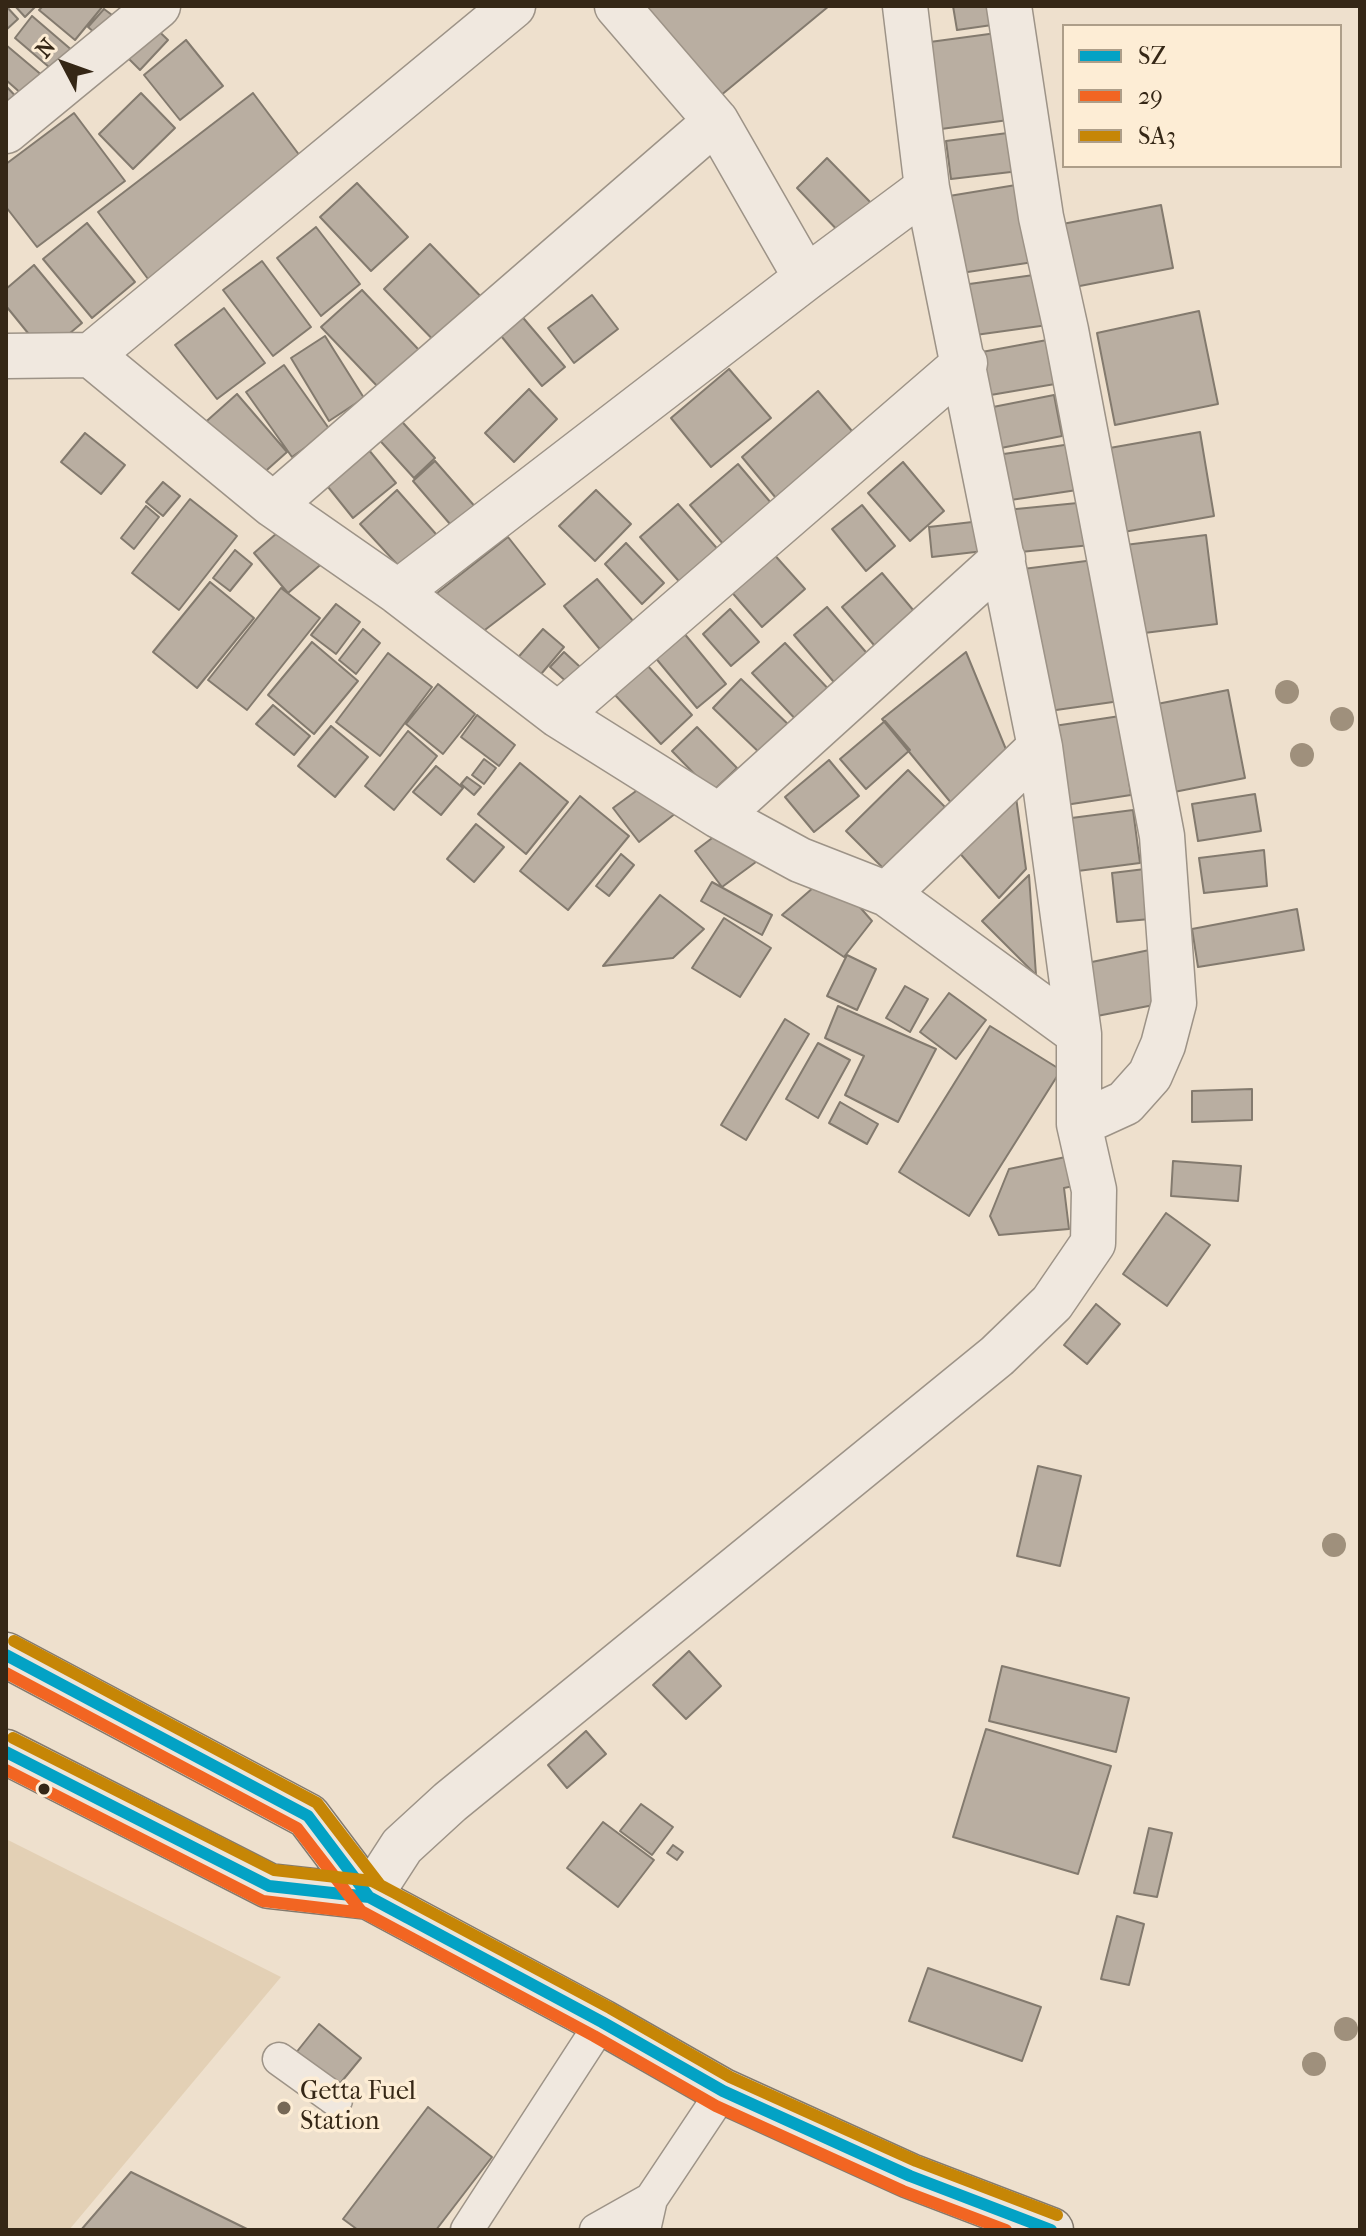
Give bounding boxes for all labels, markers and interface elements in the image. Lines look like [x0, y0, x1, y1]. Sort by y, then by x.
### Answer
north arrow [24, 24, 104, 104]
legend [1062, 24, 1342, 168]
text: N [31, 33, 61, 63]
text: SZ [1138, 42, 1167, 70]
text: 29 [1138, 82, 1163, 110]
text: SA3 [1138, 122, 1176, 150]
unlabelled marker [36, 1781, 52, 1797]
place label: Getta Fuel Station [300, 2077, 416, 2138]
marker: Getta Fuel Station [275, 2099, 293, 2117]

